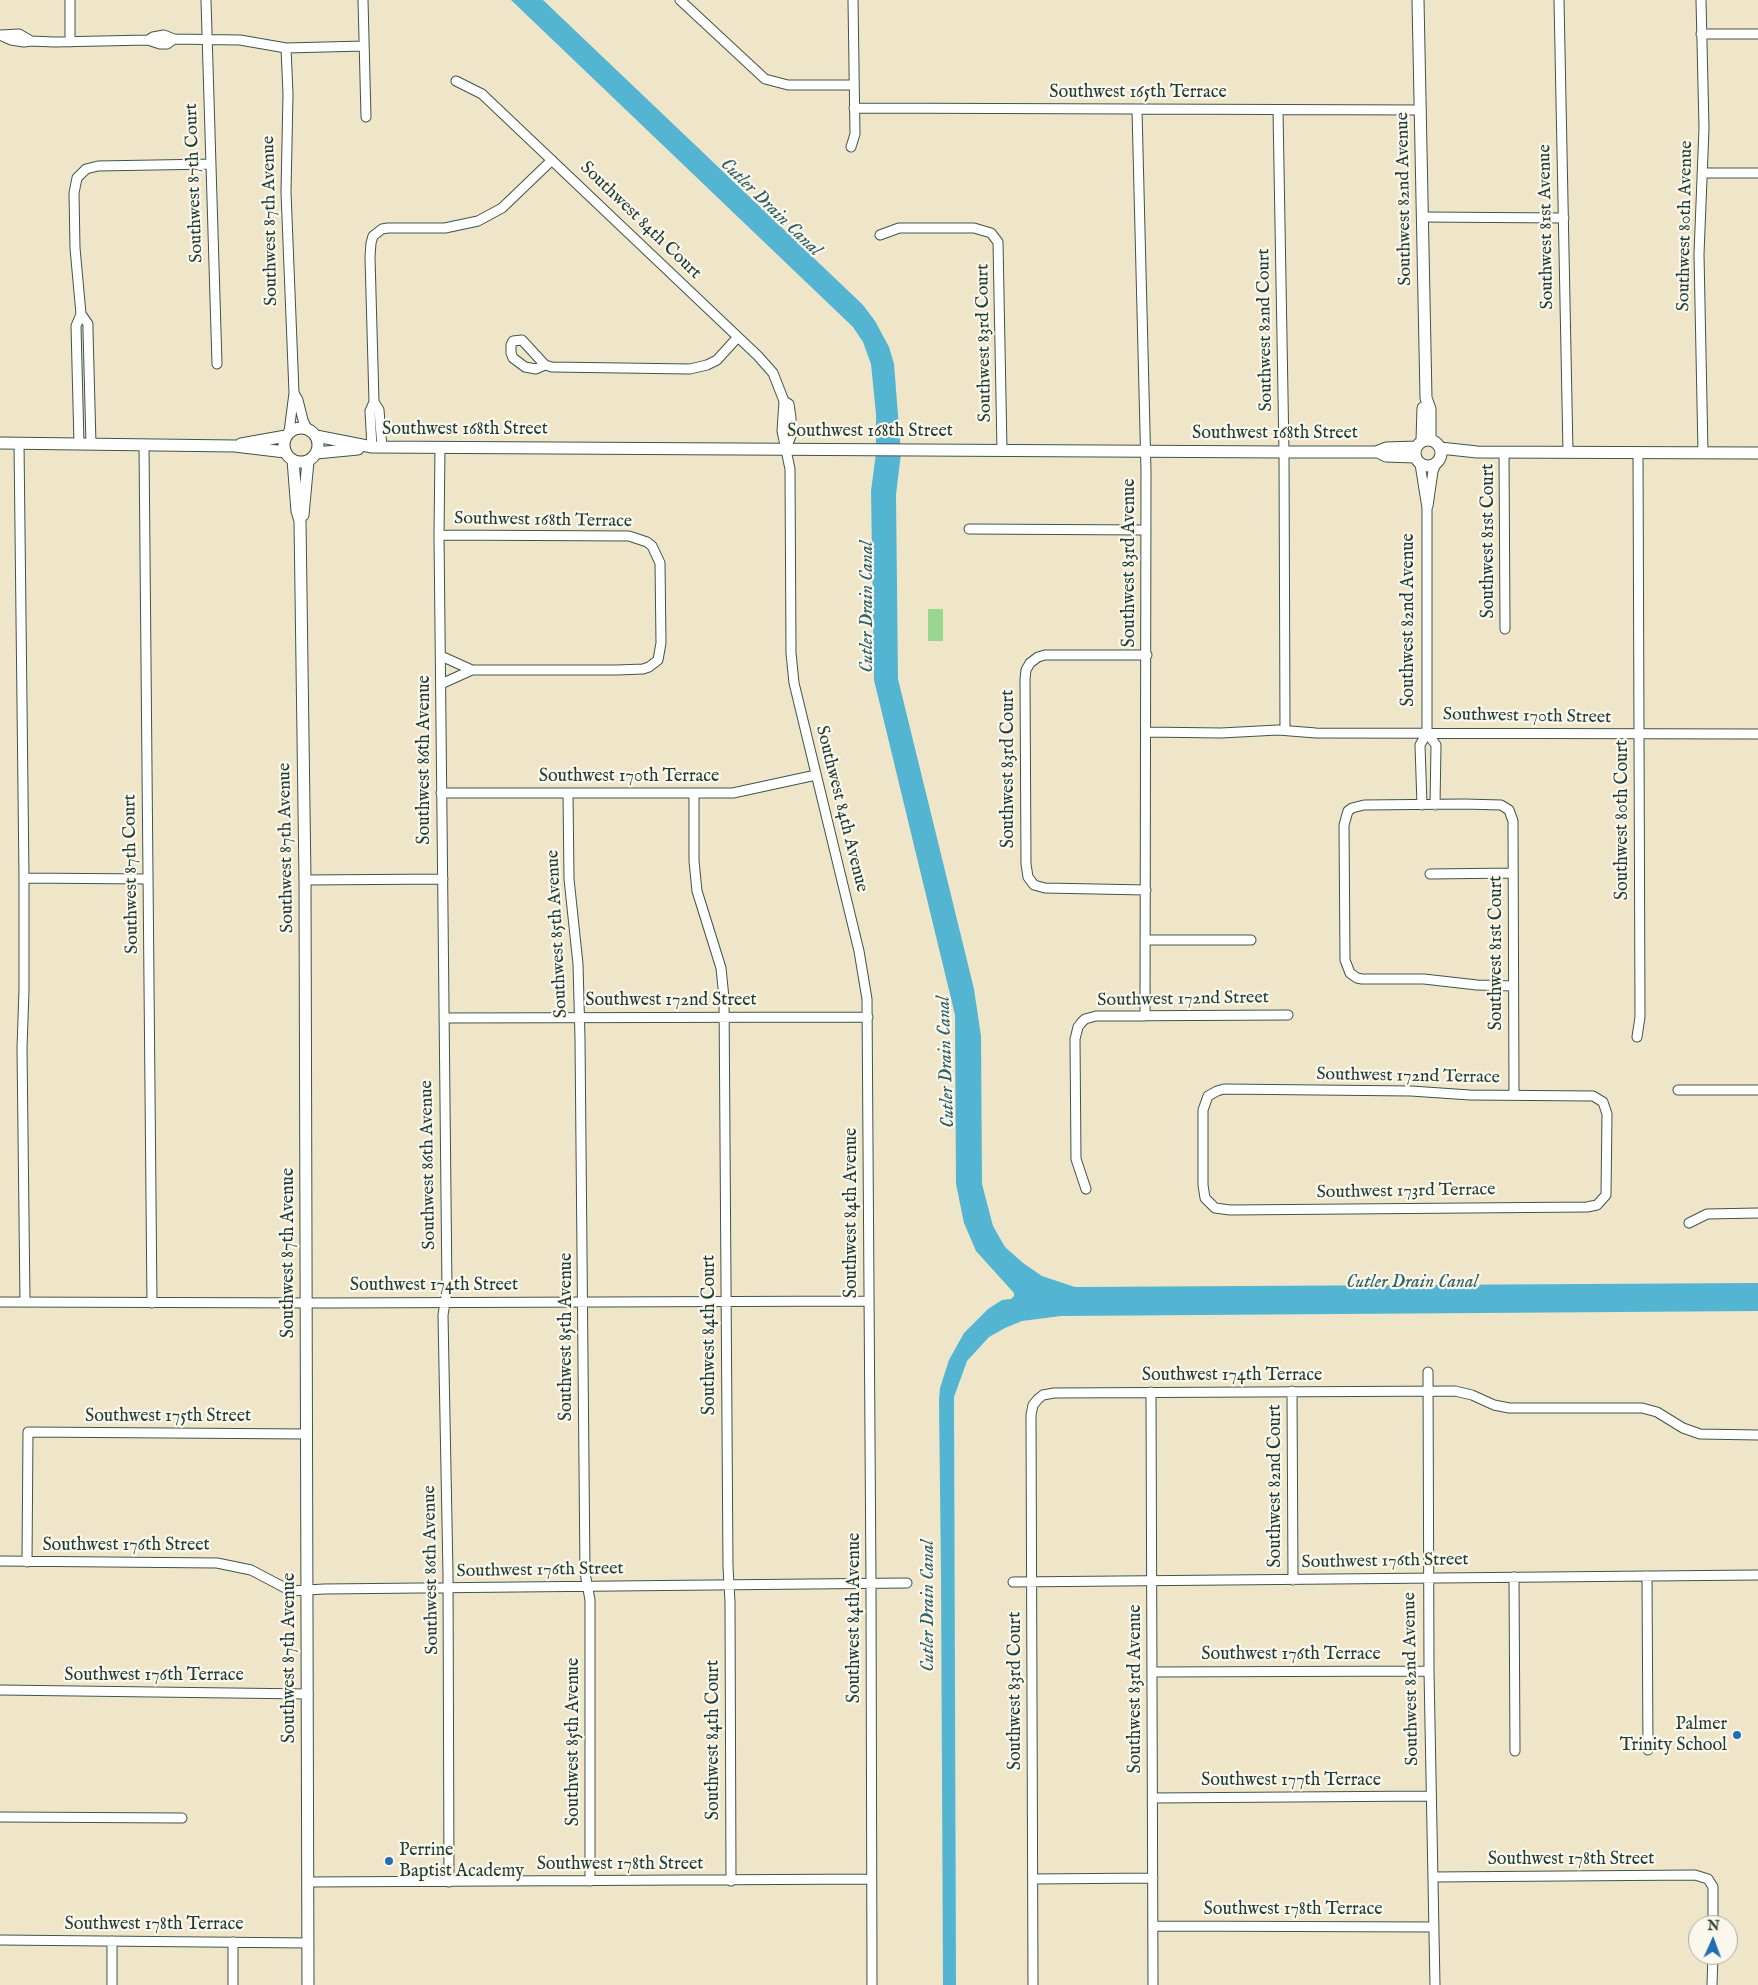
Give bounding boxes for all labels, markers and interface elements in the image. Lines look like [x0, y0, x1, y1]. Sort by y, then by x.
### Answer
street label: Southwest 165th Terrace [1049, 82, 1227, 104]
street label: Southwest 87th Court [181, 103, 209, 263]
street label: Southwest 82nd Avenue [1393, 112, 1417, 286]
street label: Southwest 87th Avenue [259, 136, 283, 306]
street label: Southwest 80th Avenue [1674, 140, 1698, 312]
street label: Southwest 81st Avenue [1535, 144, 1559, 310]
water label: Cutler Drain Canal [715, 154, 825, 262]
street label: Southwest 84th Court [575, 158, 705, 284]
street label: Southwest 82nd Court [1254, 248, 1278, 412]
street label: Southwest 83rd Court [973, 263, 997, 423]
street label: Southwest 168th Street [382, 419, 548, 441]
street label: Southwest 168th Street [787, 421, 953, 443]
street label: Southwest 168th Street [1192, 423, 1358, 445]
street label: Southwest 81st Court [1478, 464, 1500, 618]
street label: Southwest 83rd Avenue [1119, 478, 1141, 648]
street label: Southwest 168th Terrace [454, 509, 632, 533]
street label: Southwest 82nd Avenue [1398, 533, 1420, 707]
water label: Cutler Drain Canal [857, 541, 879, 673]
street label: Southwest 86th Avenue [414, 675, 436, 845]
street label: Southwest 83rd Court [998, 690, 1020, 848]
street label: Southwest 170th Street [1443, 705, 1611, 729]
street label: Southwest 84th Avenue [810, 724, 872, 894]
street label: Southwest 80th Court [1612, 740, 1634, 900]
street label: Southwest 87th Avenue [275, 763, 299, 933]
street label: Southwest 170th Terrace [539, 766, 719, 788]
street label: Southwest 87th Court [120, 794, 144, 954]
street label: Southwest 85th Avenue [543, 849, 573, 1019]
street label: Southwest 81st Court [1486, 876, 1508, 1030]
street label: Southwest 172nd Street [1097, 988, 1269, 1012]
street label: Southwest 172nd Street [585, 990, 757, 1012]
water label: Cutler Drain Canal [933, 996, 961, 1128]
street label: Southwest 172nd Terrace [1316, 1065, 1500, 1089]
street label: Southwest 86th Avenue [417, 1080, 441, 1250]
street label: Southwest 84th Avenue [841, 1128, 863, 1298]
street label: Southwest 87th Avenue [278, 1168, 300, 1338]
street label: Southwest 173rd Terrace [1316, 1180, 1496, 1204]
street label: Southwest 85th Avenue [556, 1253, 578, 1421]
street label: Southwest 84th Court [699, 1255, 721, 1415]
water label: Cutler Drain Canal [1346, 1272, 1478, 1294]
street label: Southwest 174th Street [350, 1275, 518, 1297]
street label: Southwest 174th Terrace [1142, 1365, 1322, 1387]
street label: Southwest 82nd Court [1265, 1404, 1287, 1568]
street label: Southwest 175th Street [85, 1406, 251, 1428]
street label: Southwest 86th Avenue [420, 1485, 444, 1655]
street label: Southwest 84th Avenue [844, 1533, 866, 1703]
street label: Southwest 176th Street [42, 1535, 210, 1557]
water label: Cutler Drain Canal [918, 1540, 940, 1672]
street label: Southwest 176th Street [1301, 1550, 1469, 1574]
street label: Southwest 176th Street [456, 1559, 624, 1583]
street label: Southwest 87th Avenue [279, 1573, 301, 1743]
street label: Southwest 82nd Avenue [1400, 1592, 1424, 1766]
street label: Southwest 83rd Avenue [1125, 1604, 1147, 1774]
street label: Southwest 83rd Court [1005, 1612, 1027, 1770]
street label: Southwest 176th Terrace [1201, 1644, 1381, 1666]
street label: Southwest 85th Avenue [563, 1658, 585, 1826]
street label: Southwest 84th Court [703, 1660, 725, 1820]
street label: Southwest 176th Terrace [64, 1665, 244, 1687]
place label: Palmer Trinity School [1620, 1714, 1727, 1756]
marker: Palmer Trinity School [1731, 1729, 1743, 1741]
street label: Southwest 177th Terrace [1201, 1770, 1381, 1792]
place label: Perrine Baptist Academy [399, 1840, 524, 1882]
street label: Southwest 178th Street [1488, 1849, 1654, 1871]
street label: Southwest 178th Street [537, 1854, 703, 1876]
marker: Perrine Baptist Academy [383, 1855, 395, 1867]
street label: Southwest 178th Terrace [1204, 1899, 1382, 1921]
street label: Southwest 178th Terrace [65, 1914, 243, 1936]
north arrow [1688, 1915, 1738, 1965]
text: N [1707, 1917, 1720, 1935]

